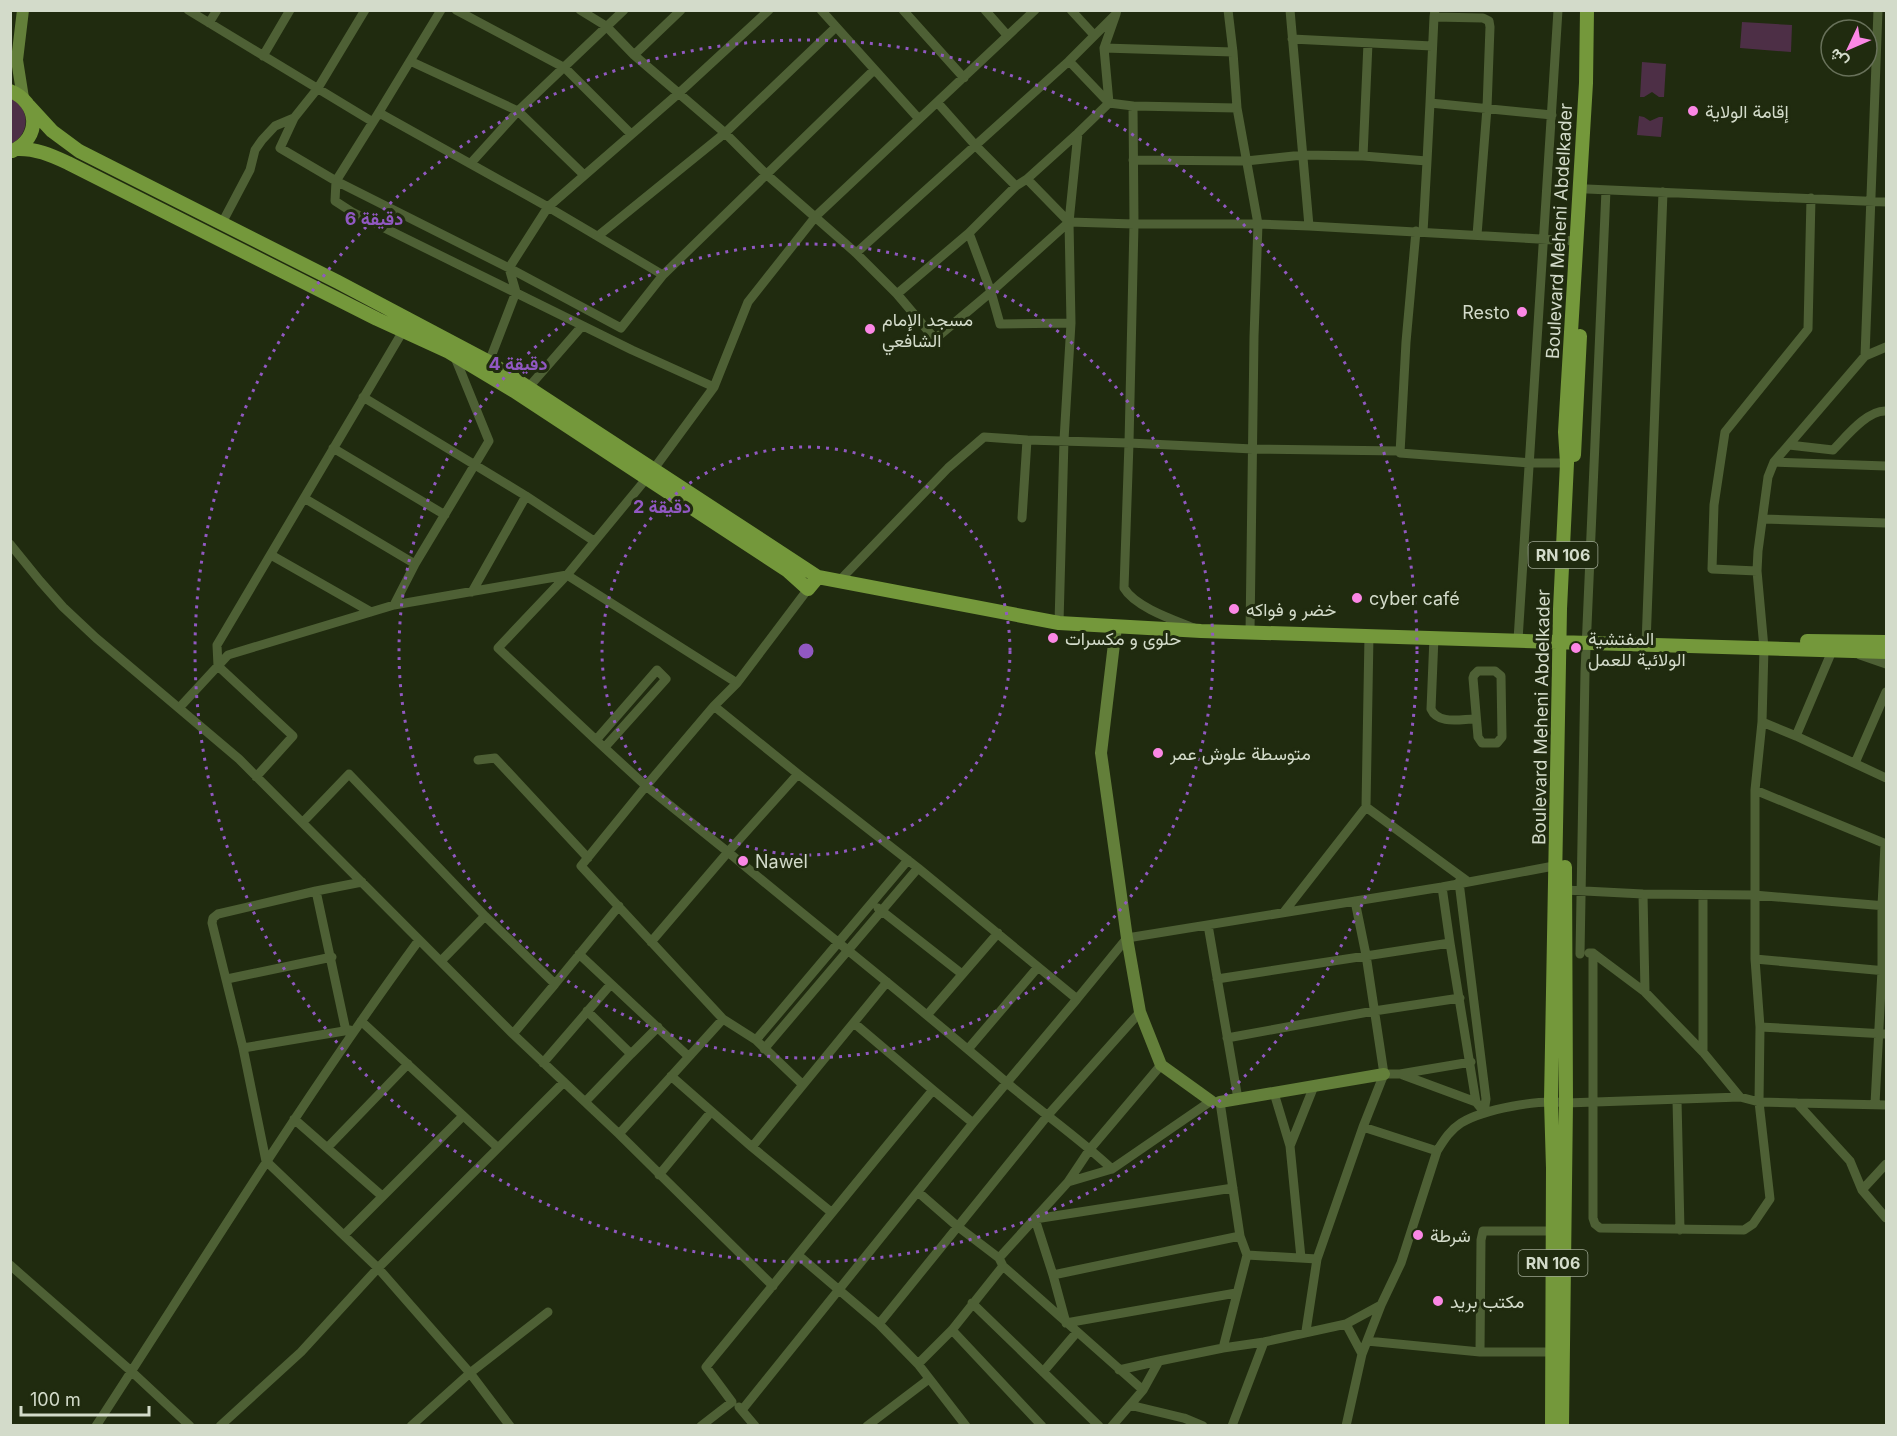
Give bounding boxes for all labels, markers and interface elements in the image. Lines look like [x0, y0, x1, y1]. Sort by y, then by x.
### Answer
north arrow [1819, 18, 1879, 78]
text: ش [1824, 45, 1852, 72]
place label: إقامة الولاية [1705, 101, 1789, 124]
street label: Boulevard Meheni Abdelkader [1542, 102, 1576, 359]
marker: إقامة الولاية [1686, 104, 1700, 118]
text: 6 دقيقة [345, 208, 403, 230]
place label: Resto [1462, 302, 1510, 323]
marker: Resto [1515, 305, 1529, 319]
place label: مسجد الإمام الشافعي [882, 309, 973, 356]
marker: مسجد الإمام الشافعي [863, 322, 877, 336]
text: 4 دقيقة [489, 353, 547, 375]
text: 2 دقيقة [633, 496, 691, 518]
road number: RN 106 [1528, 542, 1598, 568]
place label: cyber café [1369, 588, 1460, 609]
street label: Boulevard Meheni Abdelkader [1528, 589, 1554, 845]
marker: cyber café [1350, 591, 1364, 605]
place label: خضر و فواكه [1246, 599, 1336, 621]
marker: خضر و فواكه [1227, 602, 1241, 616]
place label: حلوى و مكسرات [1065, 628, 1181, 650]
place label: المفتشية الولائية للعمل [1588, 628, 1686, 671]
marker: حلوى و مكسرات [1046, 631, 1060, 645]
centre of rings [796, 641, 816, 661]
marker: المفتشية الولائية للعمل [1569, 641, 1583, 655]
place label: متوسطة علوش عمر [1169, 743, 1311, 765]
marker: متوسطة علوش عمر [1151, 746, 1165, 760]
place label: Nawel [755, 851, 808, 872]
marker: Nawel [736, 854, 750, 868]
place label: شرطة [1430, 1225, 1471, 1247]
marker: شرطة [1411, 1228, 1425, 1242]
road number: RN 106 [1518, 1250, 1588, 1276]
place label: مكتب بريد [1450, 1291, 1524, 1313]
marker: مكتب بريد [1431, 1294, 1445, 1308]
scale bar [21, 1379, 148, 1417]
text: 100 m [30, 1389, 81, 1410]

